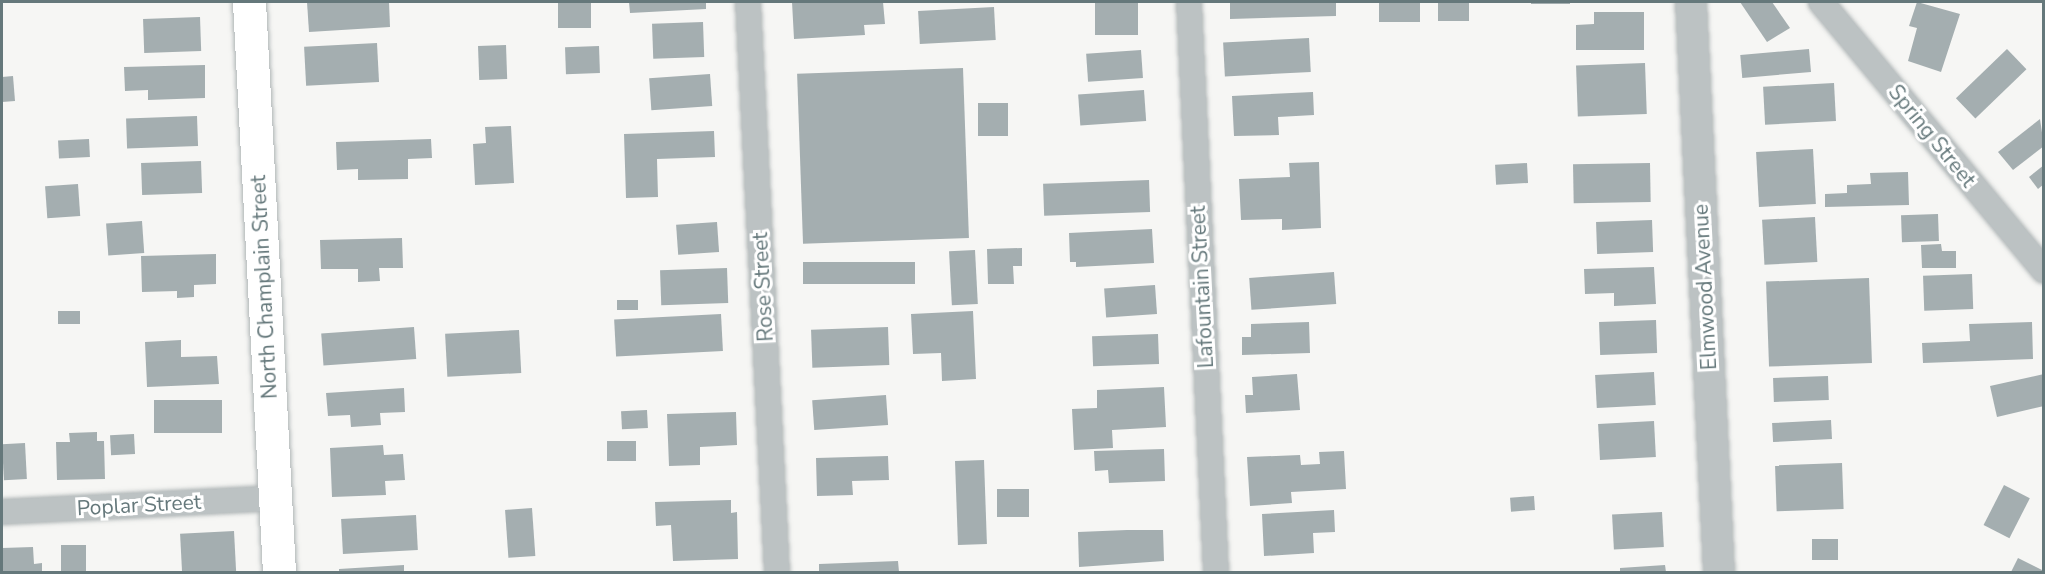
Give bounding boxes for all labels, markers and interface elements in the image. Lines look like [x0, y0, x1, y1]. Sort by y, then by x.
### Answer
street label: Spring Street [1883, 80, 1981, 192]
street label: North Champlain Street [246, 174, 282, 400]
street label: Elmwood Avenue [1688, 203, 1722, 371]
street label: Lafountain Street [1185, 205, 1219, 369]
street label: Rose Street [748, 232, 778, 342]
street label: Poplar Street [76, 489, 202, 521]

